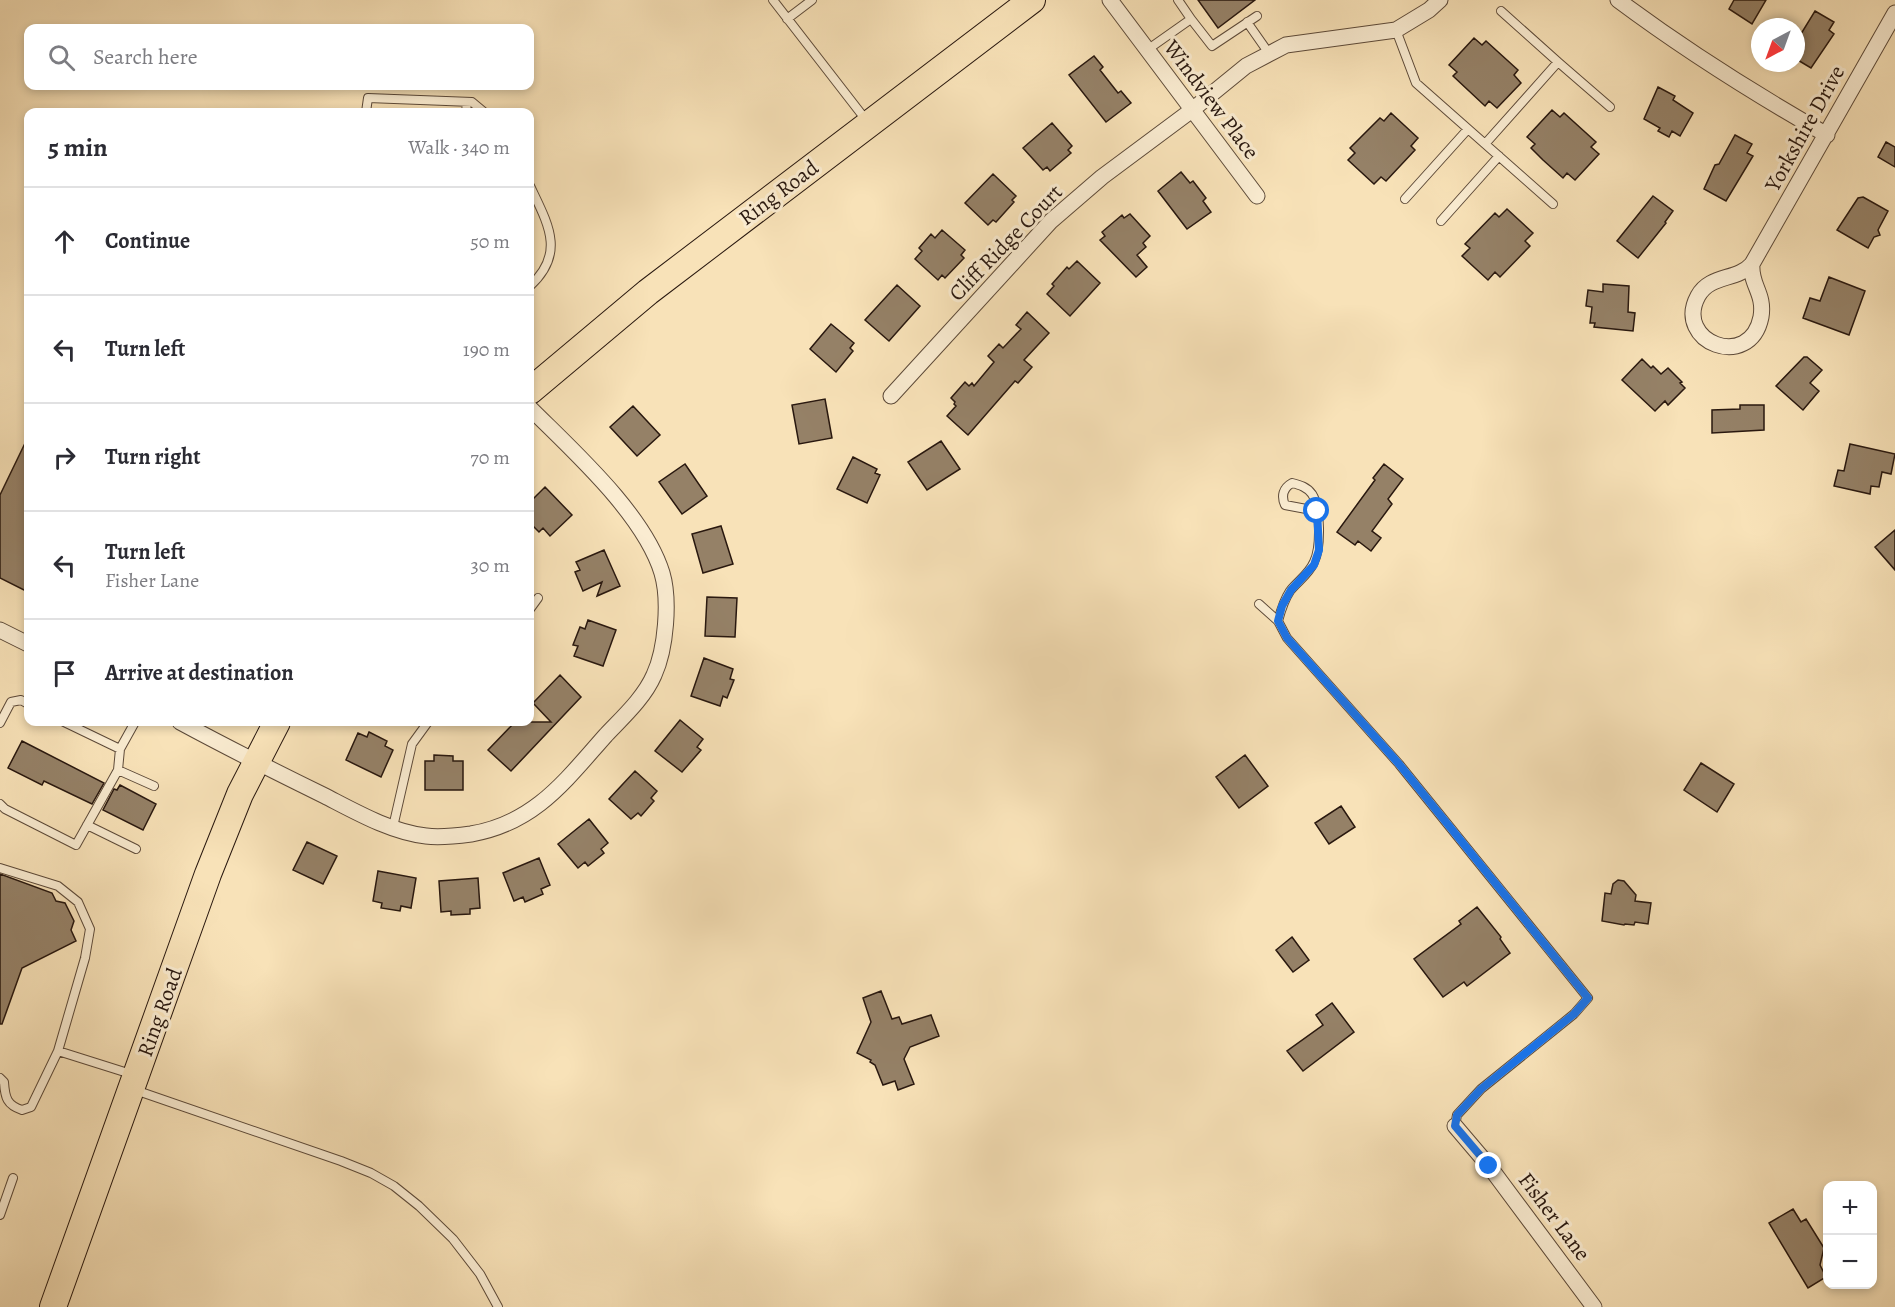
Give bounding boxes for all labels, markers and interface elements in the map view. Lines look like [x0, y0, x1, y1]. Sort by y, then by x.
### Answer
north arrow [1751, 18, 1805, 72]
search box [24, 24, 534, 90]
street label: Windview Place [1156, 33, 1266, 165]
icon: search [45, 41, 78, 74]
text: Search here [93, 42, 198, 72]
street label: Yorkshire Drive [1757, 60, 1852, 198]
text: 5 min [48, 130, 108, 165]
text: Walk · 340 m [408, 134, 510, 161]
street label: Ring Road [733, 153, 825, 233]
street label: Cliff Ridge Court [942, 178, 1069, 308]
icon: ahead [48, 225, 81, 258]
text: Continue [105, 226, 190, 256]
text: 50 m [470, 228, 510, 255]
icon: left [48, 333, 81, 366]
text: Turn left [105, 334, 185, 364]
text: 190 m [463, 336, 510, 363]
icon: right [48, 441, 81, 474]
text: Turn right [105, 442, 201, 472]
text: 70 m [470, 444, 510, 471]
route start [1303, 497, 1329, 523]
text: Turn left [105, 537, 185, 567]
icon: left [48, 549, 81, 582]
text: 30 m [470, 552, 510, 579]
text: Fisher Lane [105, 567, 199, 594]
icon: arrive [48, 657, 81, 690]
text: Arrive at destination [105, 658, 294, 688]
street label: Ring Road [130, 964, 190, 1061]
route end [1475, 1152, 1501, 1178]
street label: Fisher Lane [1511, 1166, 1597, 1267]
map controls [1823, 1181, 1877, 1289]
button: + [1823, 1181, 1877, 1235]
button: − [1823, 1235, 1877, 1289]

